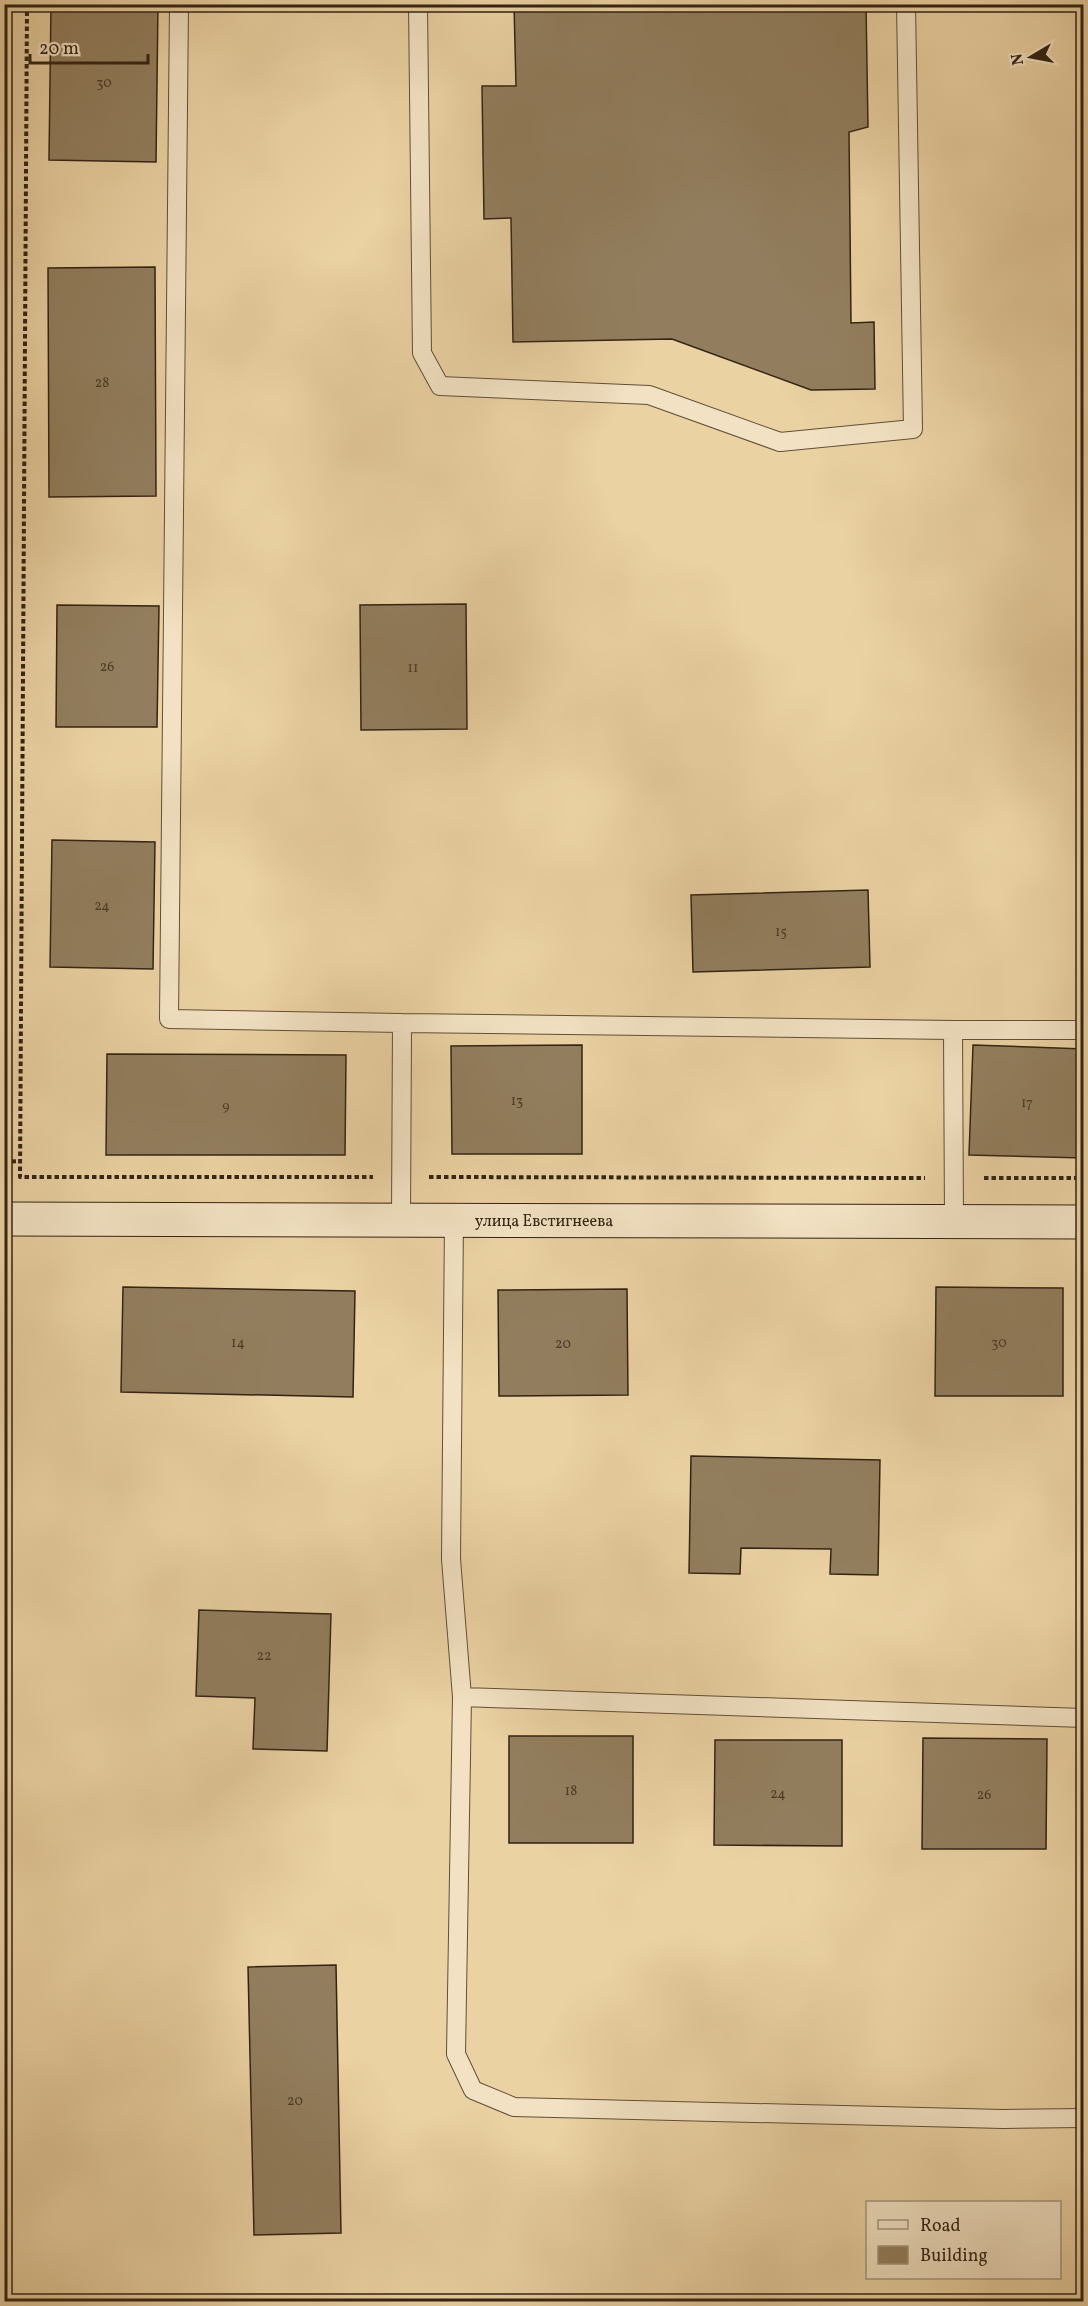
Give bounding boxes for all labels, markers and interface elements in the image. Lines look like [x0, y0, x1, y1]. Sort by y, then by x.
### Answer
scale bar [30, 27, 148, 65]
north arrow [1001, 27, 1061, 87]
text: 20 m [39, 37, 79, 62]
text: N [1006, 51, 1030, 67]
house number: 30 [96, 74, 112, 93]
house number: 28 [95, 374, 109, 393]
house number: 26 [100, 658, 114, 677]
house number: 11 [408, 659, 418, 678]
house number: 24 [94, 897, 110, 916]
house number: 15 [775, 923, 787, 942]
house number: 13 [511, 1092, 523, 1111]
house number: 17 [1021, 1094, 1033, 1113]
house number: 9 [222, 1097, 230, 1116]
street label: улица Евстигнеева [475, 1211, 613, 1233]
house number: 14 [231, 1334, 245, 1353]
house number: 30 [991, 1334, 1007, 1353]
house number: 20 [555, 1335, 571, 1354]
house number: 22 [256, 1647, 272, 1666]
house number: 18 [565, 1782, 577, 1801]
house number: 24 [770, 1785, 786, 1804]
house number: 26 [977, 1786, 991, 1805]
house number: 20 [287, 2092, 303, 2111]
legend [866, 2201, 1061, 2279]
text: Road [920, 2214, 961, 2239]
text: Building [920, 2244, 988, 2269]

